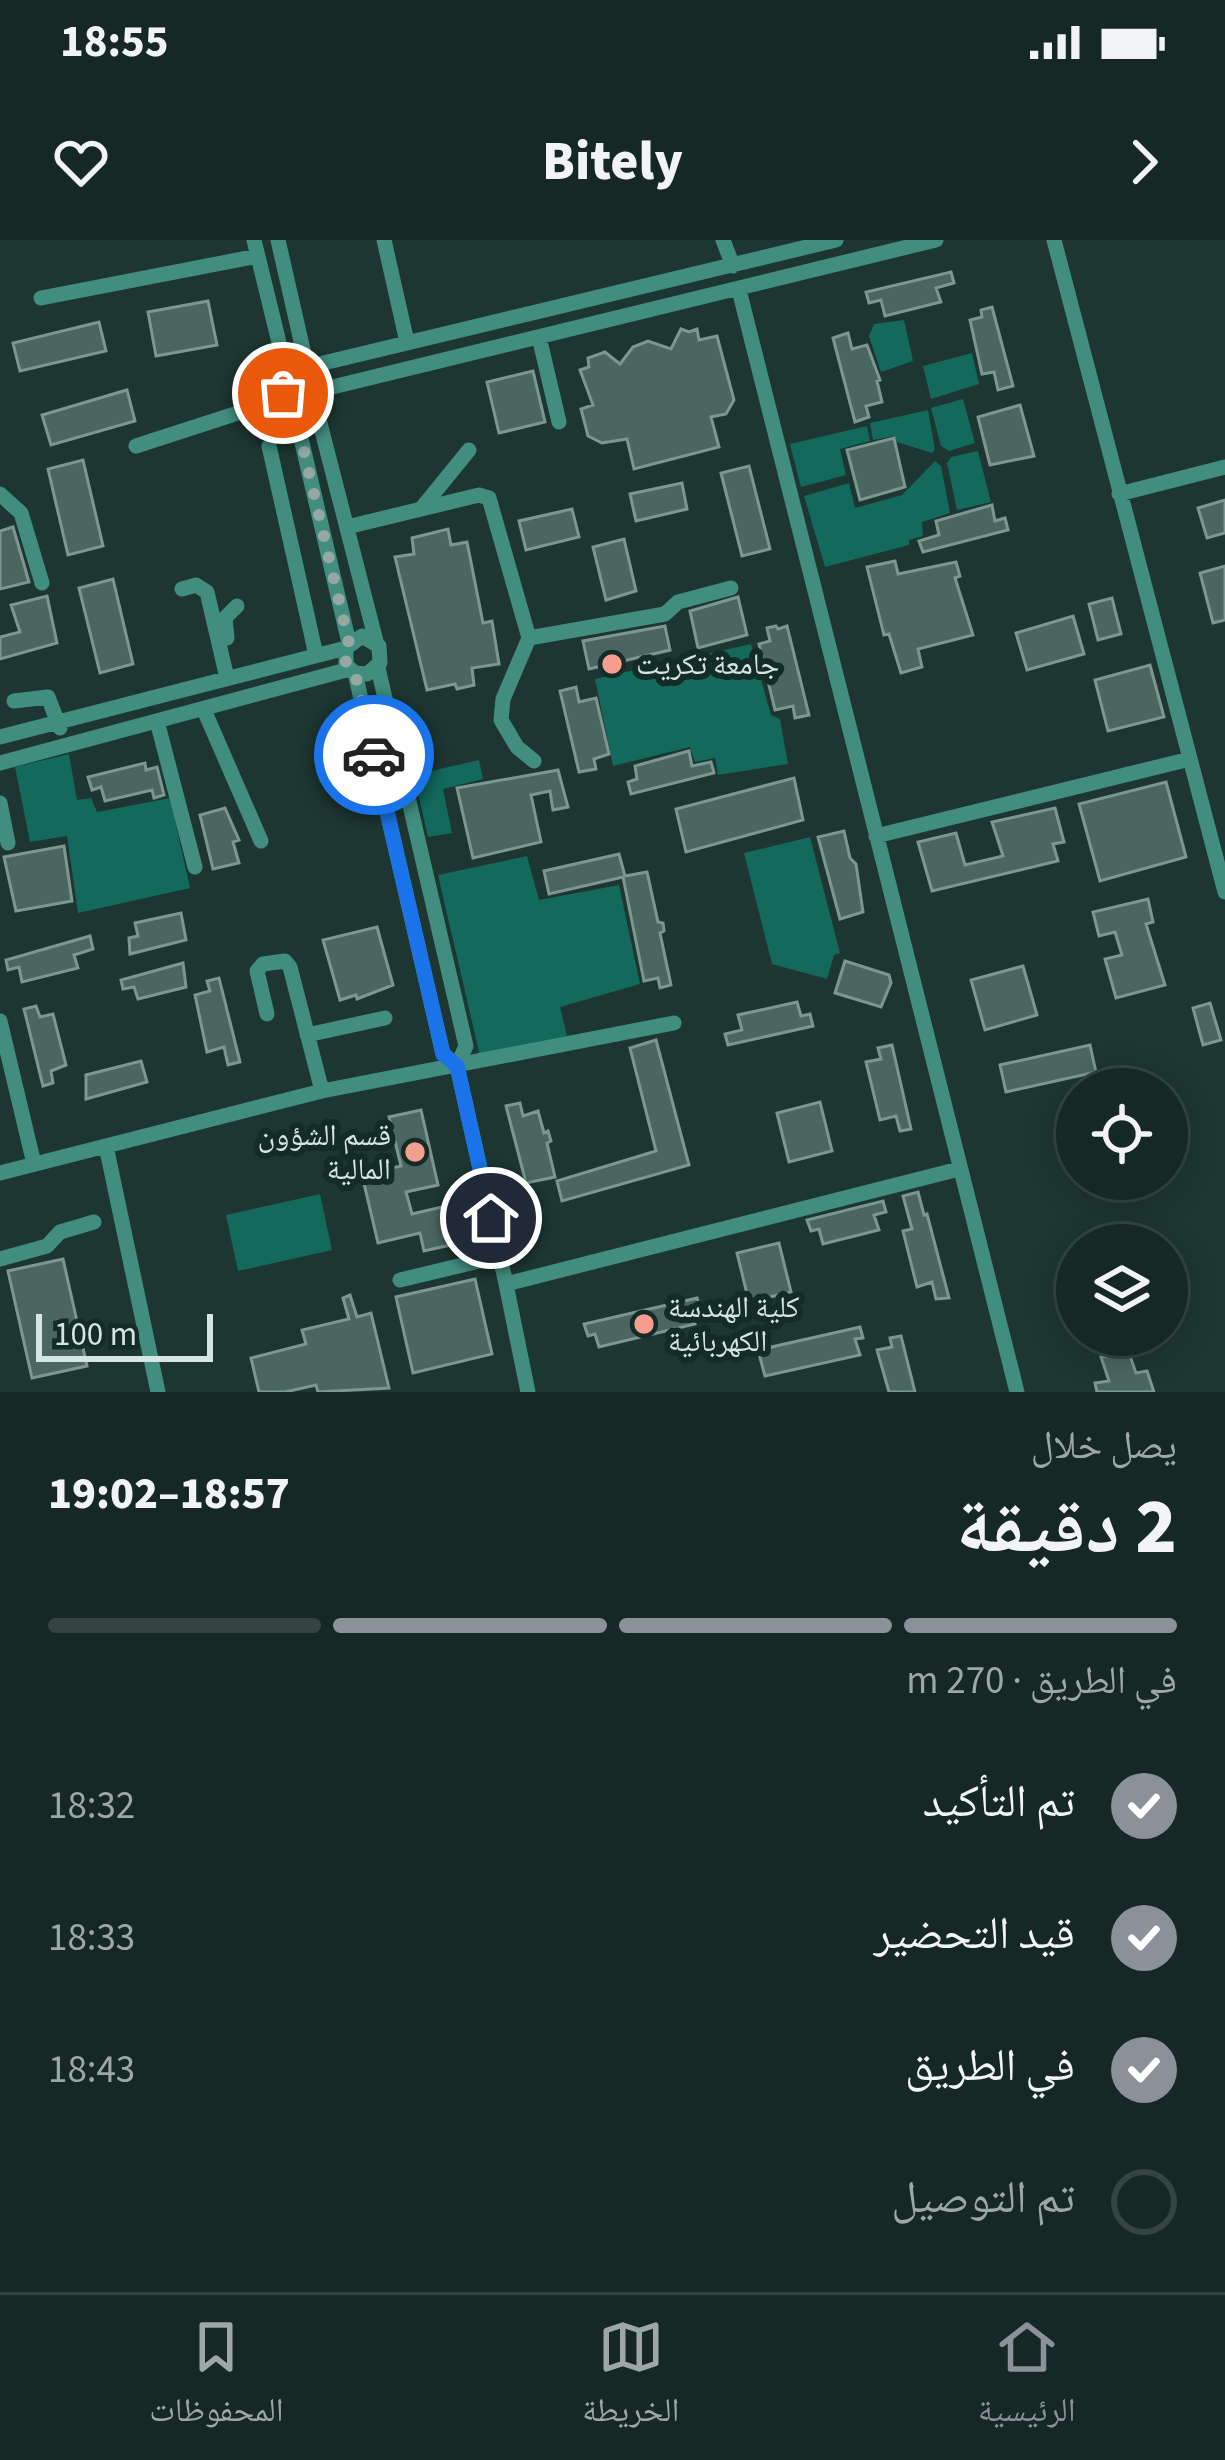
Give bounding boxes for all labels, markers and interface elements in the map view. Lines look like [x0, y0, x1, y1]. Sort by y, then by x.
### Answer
text: 18:55 [60, 10, 169, 74]
text: Bitely [542, 124, 683, 201]
icon: heart [48, 129, 114, 195]
icon: forward [1111, 129, 1177, 195]
pin [232, 342, 334, 444]
icon: bag [250, 360, 316, 426]
place label: جامعة تكريت [636, 643, 779, 686]
marker: جامعة تكريت [599, 651, 625, 677]
courier [314, 695, 434, 815]
icon: car [341, 722, 407, 788]
map controls [1056, 1068, 1188, 1356]
button: locate [1056, 1068, 1188, 1200]
place label: قسم الشؤون المالية [258, 1114, 391, 1191]
marker: قسم الشؤون المالية [402, 1139, 428, 1165]
pin [440, 1167, 542, 1269]
icon: home [458, 1185, 524, 1251]
button: layers [1056, 1224, 1188, 1356]
place label: كلية الهندسة الكهربائية [668, 1286, 799, 1363]
scale bar [36, 1308, 213, 1361]
text: 100 m [54, 1311, 137, 1358]
marker: كلية الهندسة الكهربائية [631, 1311, 657, 1337]
text: يصل خلال [1031, 1418, 1177, 1474]
text: 18:57–19:02 [48, 1462, 290, 1526]
text: 2 دقيقة [956, 1472, 1177, 1583]
text: في الطريق · 270 m [906, 1653, 1177, 1709]
text: تم التأكيد [923, 1770, 1075, 1834]
icon: check [1111, 1773, 1177, 1839]
text: 18:32 [48, 1778, 135, 1834]
text: قيد التحضير [874, 1902, 1075, 1966]
icon: check [1111, 1905, 1177, 1971]
text: 18:33 [48, 1910, 135, 1966]
text: في الطريق [905, 2034, 1075, 2098]
icon: check [1111, 2037, 1177, 2103]
text: 18:43 [48, 2042, 135, 2098]
text: تم التوصيل [891, 2166, 1075, 2230]
tab: المحفوظات [149, 2314, 284, 2442]
tab: الخريطة [582, 2314, 679, 2442]
tab: الرئيسية [978, 2314, 1076, 2442]

